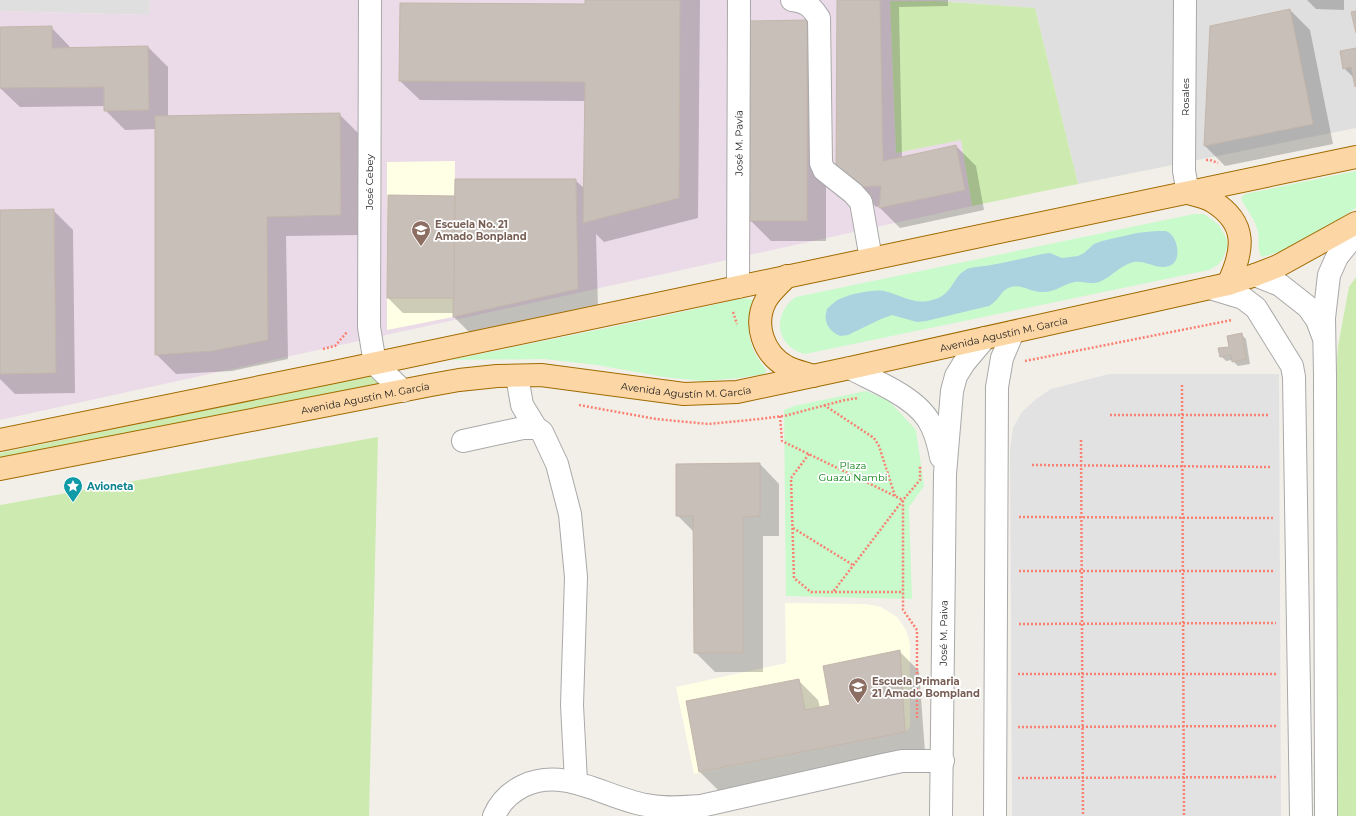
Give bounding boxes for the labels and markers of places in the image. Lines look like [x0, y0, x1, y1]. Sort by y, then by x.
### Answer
place label: Escuela No. 21 Amado Bonpland [434, 218, 527, 243]
school or university icon: Escuela No. 21 Amado Bonpland [410, 219, 432, 247]
place icon: Avioneta [62, 475, 84, 503]
place label: Avioneta [86, 480, 134, 493]
place label: Escuela Primaria 21 Amado Bompland [872, 675, 980, 700]
school or university icon: Escuela Primaria 21 Amado Bompland [847, 676, 869, 704]

